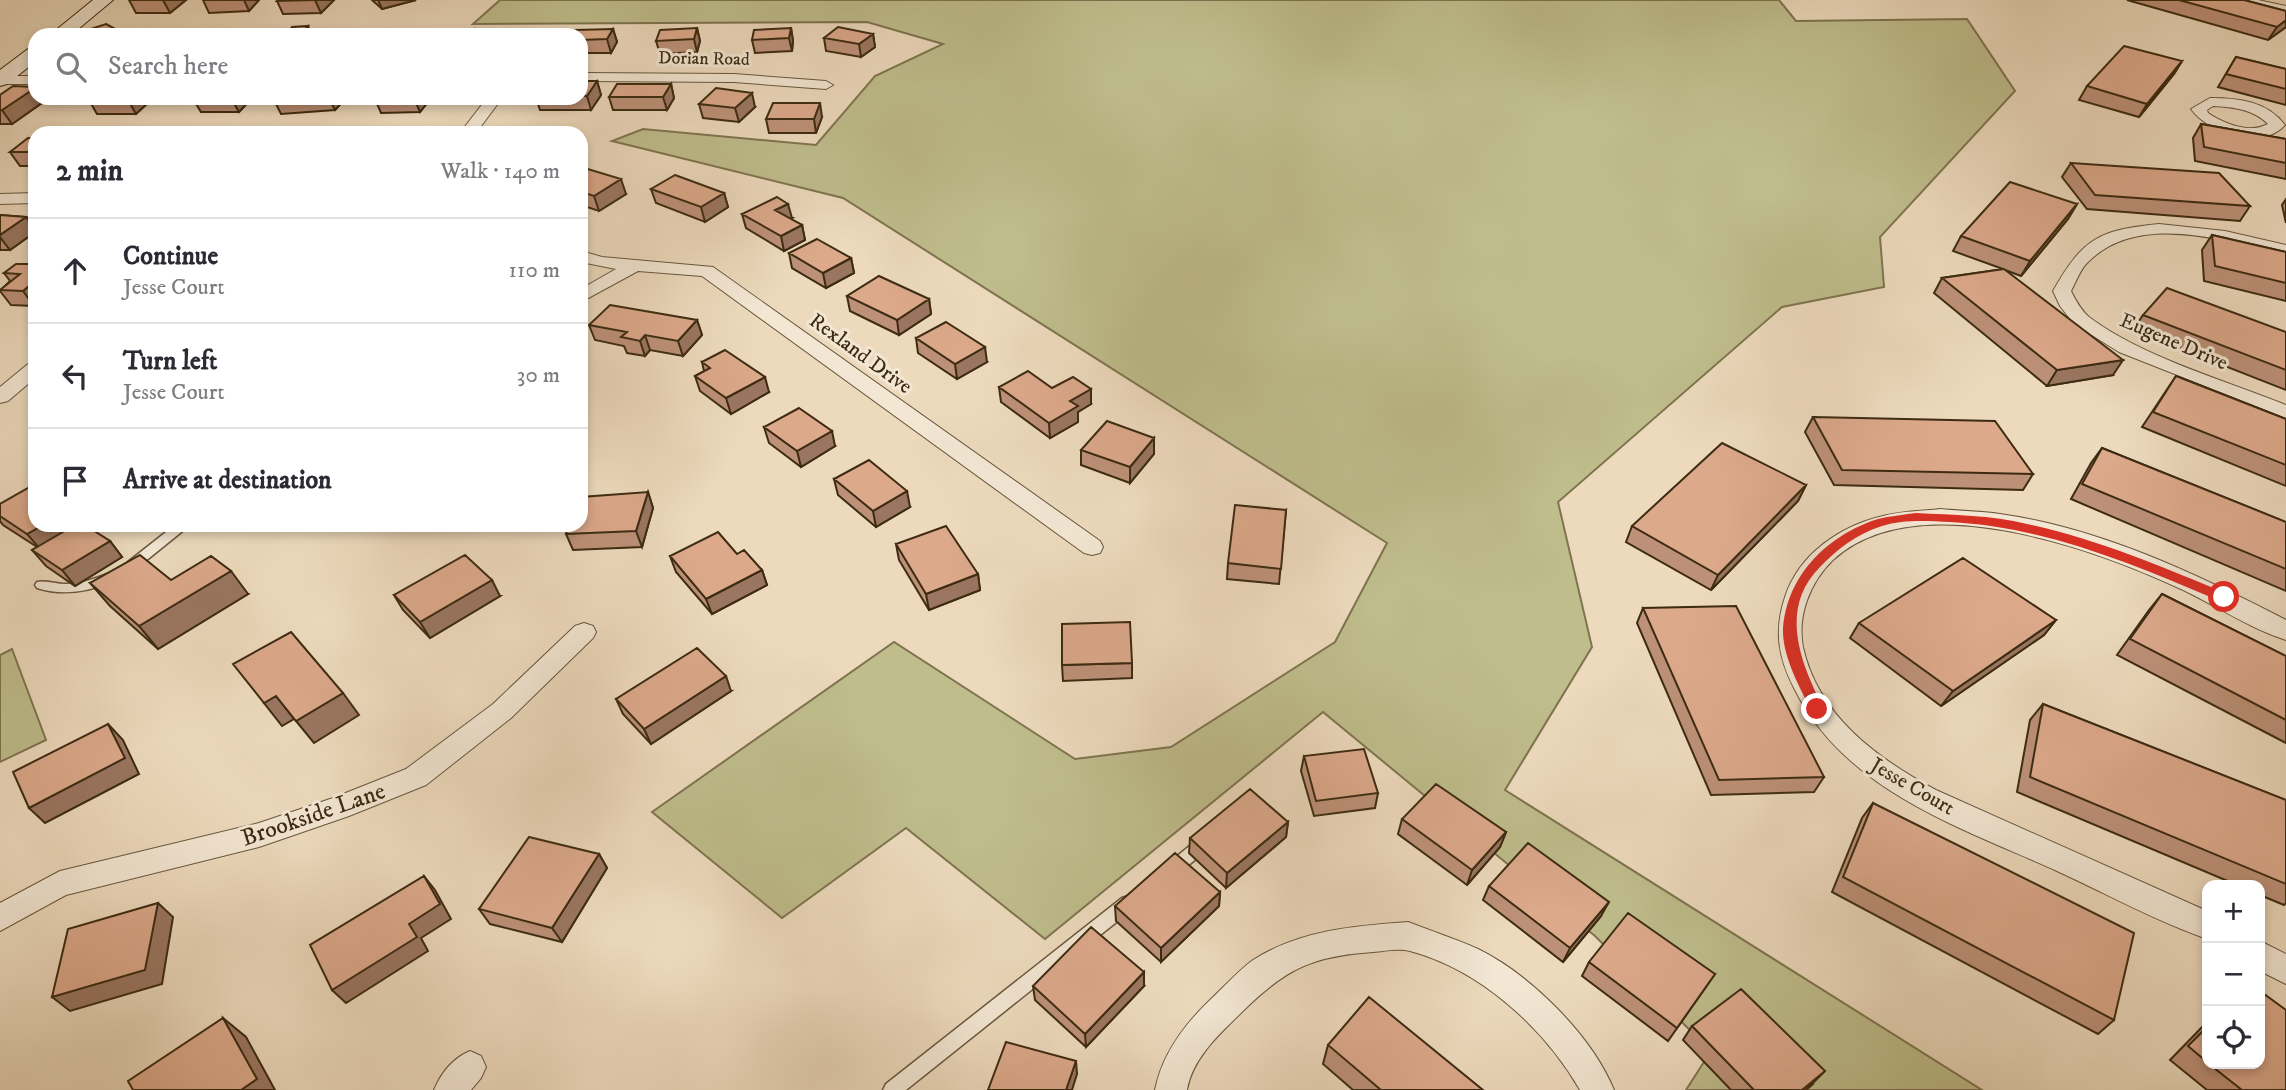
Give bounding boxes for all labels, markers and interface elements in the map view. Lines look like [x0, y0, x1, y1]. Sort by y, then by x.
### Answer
search box [28, 28, 588, 105]
street label: Dorian Road [658, 47, 750, 71]
icon: search [52, 48, 90, 86]
text: Search here [108, 50, 228, 83]
text: 2 min [56, 153, 123, 190]
text: Walk · 140 m [441, 157, 560, 186]
text: Continue [123, 240, 218, 273]
icon: ahead [56, 252, 94, 290]
text: 110 m [509, 256, 560, 285]
text: Jesse Court [123, 273, 225, 302]
street label: Rexland Drive [804, 308, 917, 400]
street label: Eugene Drive [2116, 308, 2232, 376]
text: Turn left [123, 345, 217, 378]
icon: left [56, 357, 94, 395]
text: 30 m [517, 361, 560, 390]
text: Jesse Court [123, 378, 225, 407]
icon: arrive [56, 462, 94, 500]
text: Arrive at destination [123, 464, 332, 497]
route start [2208, 581, 2239, 612]
route end [1801, 693, 1832, 724]
street label: Jesse Court [1864, 751, 1959, 821]
street label: Brookside Lane [237, 776, 389, 854]
map controls [2202, 880, 2265, 1069]
button: + [2202, 880, 2265, 943]
button: − [2202, 943, 2265, 1006]
button: locate [2202, 1006, 2265, 1069]

